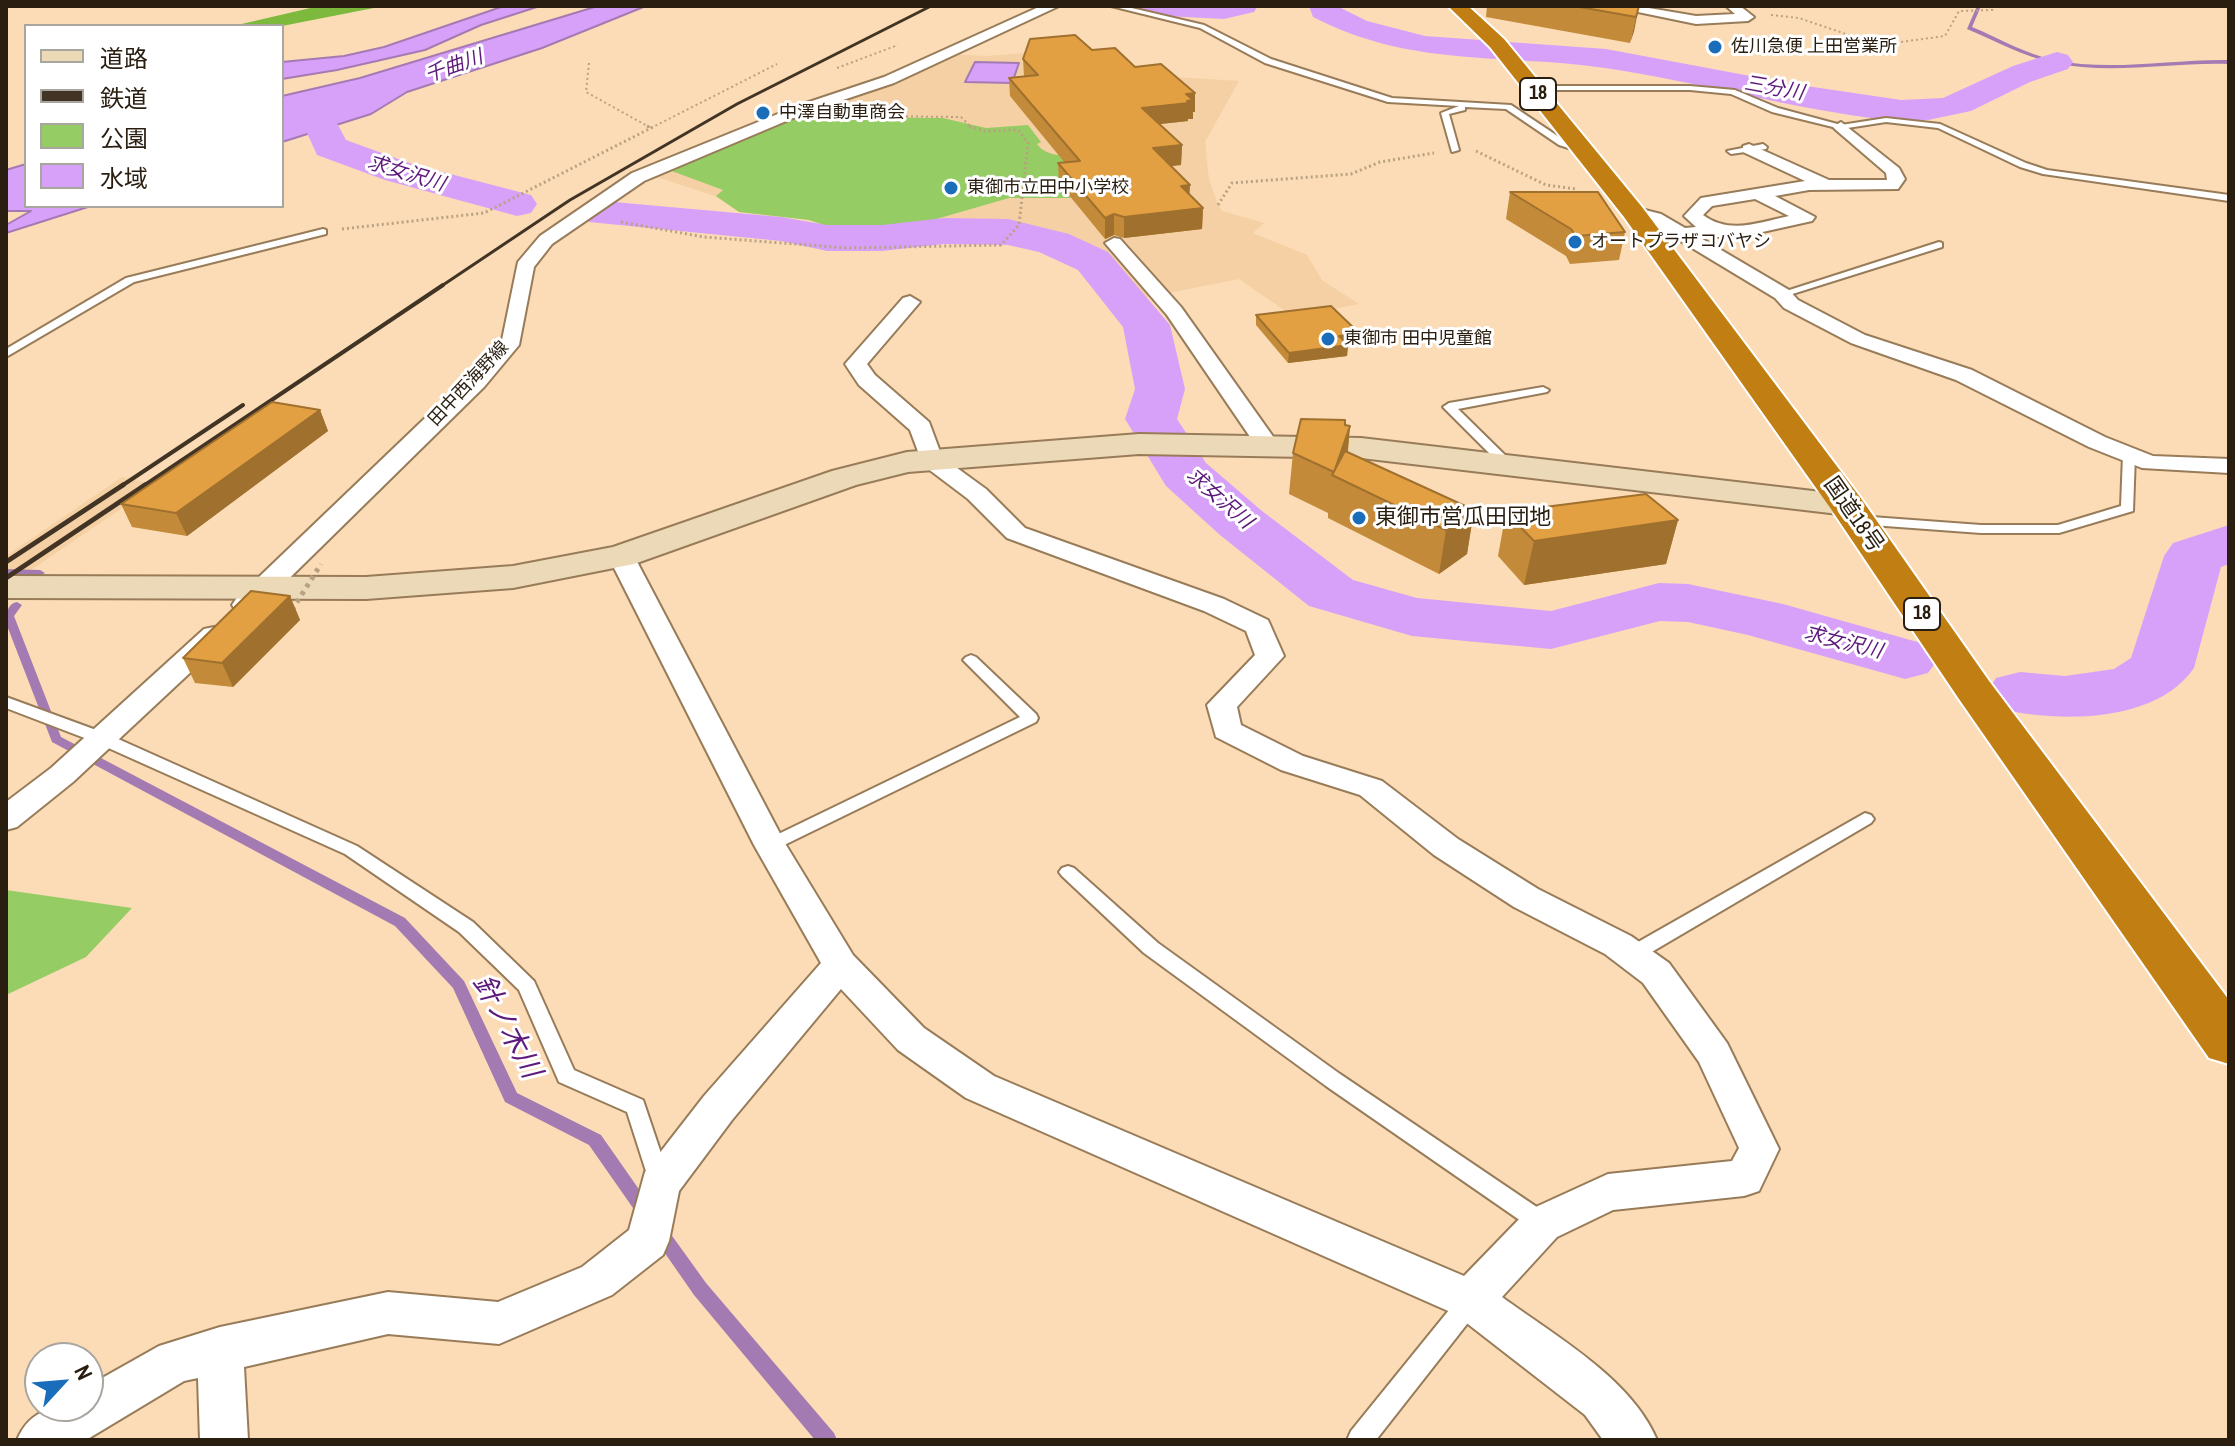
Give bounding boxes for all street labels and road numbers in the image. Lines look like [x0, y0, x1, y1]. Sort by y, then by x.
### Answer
road number: 18 [1520, 78, 1556, 110]
street label: 田中西海野線 [424, 337, 514, 431]
street label: 国道18号 [1818, 472, 1888, 558]
road number: 18 [1904, 598, 1940, 630]

